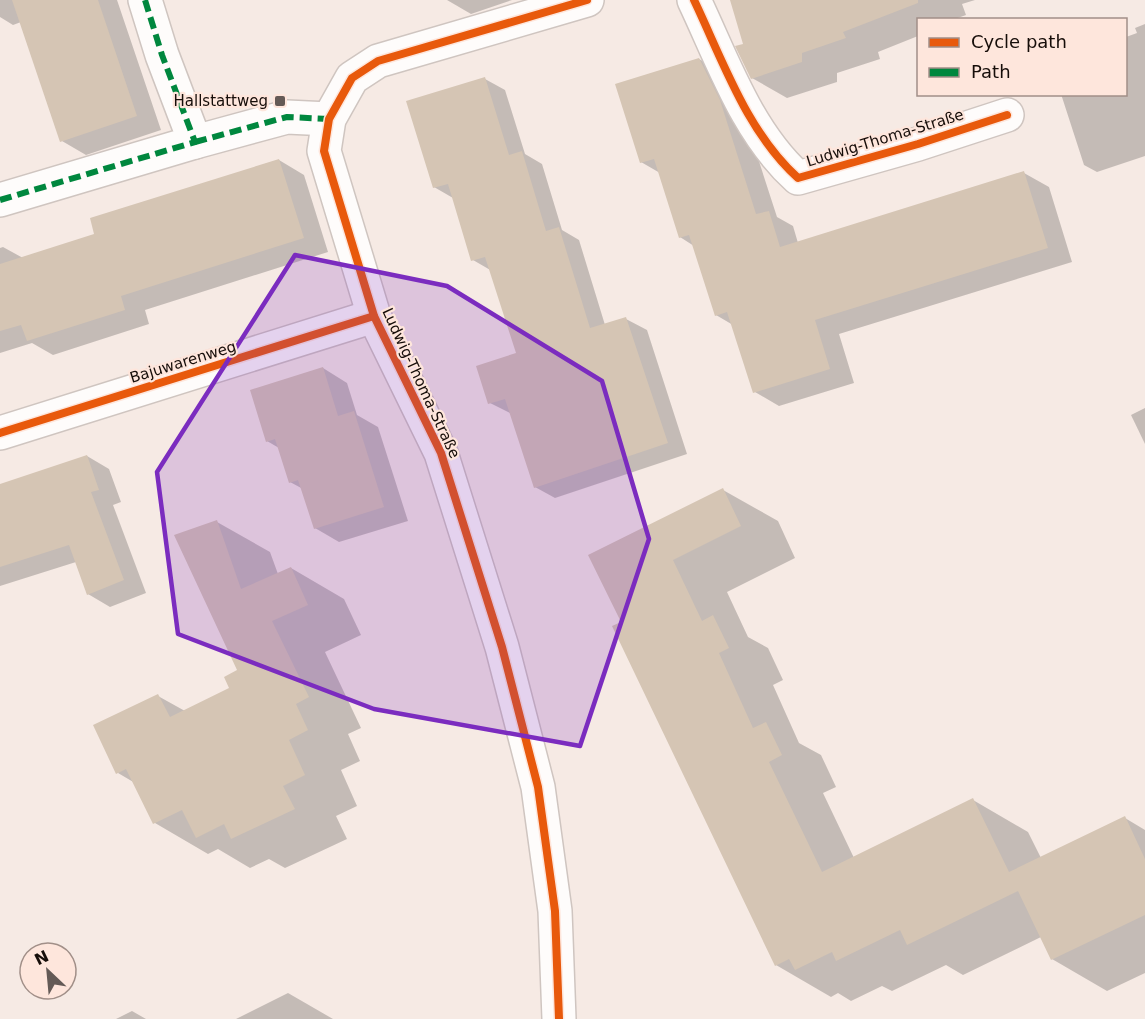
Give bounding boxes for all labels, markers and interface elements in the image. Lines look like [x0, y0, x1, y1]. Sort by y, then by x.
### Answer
legend [917, 18, 1127, 96]
text: Cycle path [971, 31, 1067, 52]
text: Path [971, 61, 1011, 82]
place label: Hallstattweg [174, 92, 268, 110]
marker: Hallstattweg [273, 94, 287, 108]
street label: Ludwig-Thoma-Straße [804, 105, 966, 171]
street label: Ludwig-Thoma-Straße [378, 305, 464, 461]
street label: Bajuwarenweg [128, 337, 238, 387]
north arrow [18, 941, 78, 1001]
text: N [31, 946, 52, 969]

